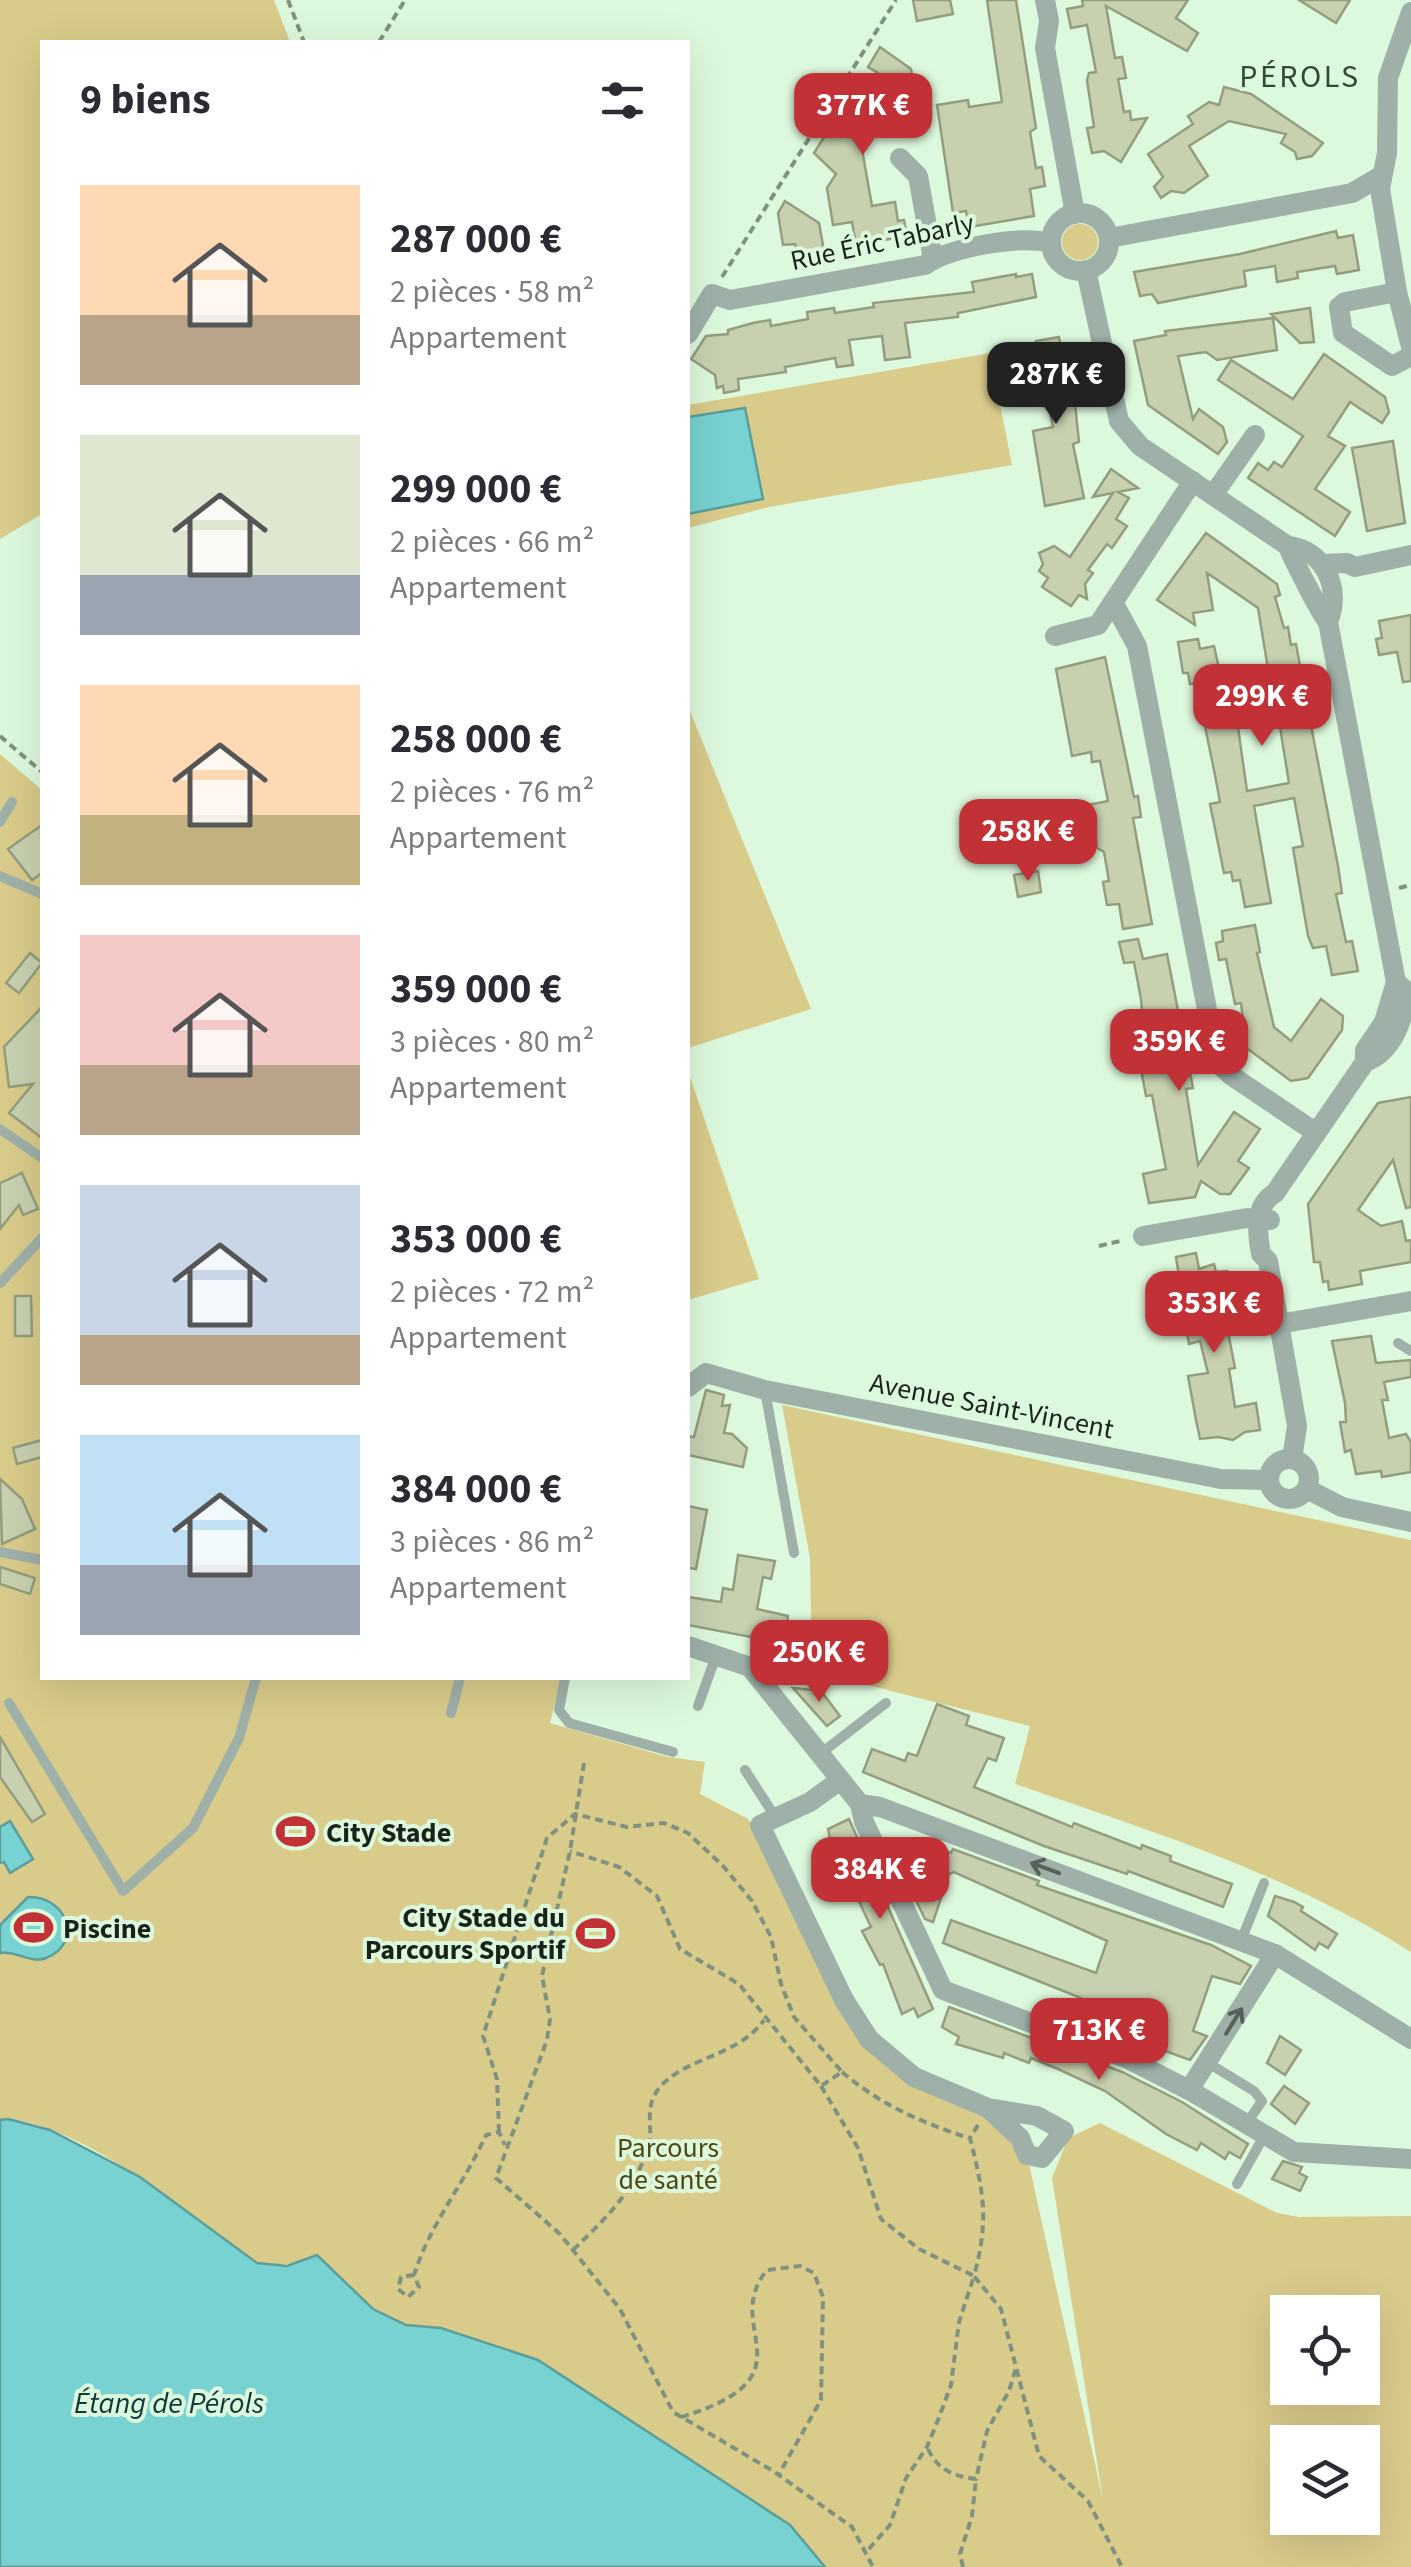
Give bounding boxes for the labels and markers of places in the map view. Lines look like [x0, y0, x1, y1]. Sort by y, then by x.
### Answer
pin: 377K € [782, 73, 944, 158]
pin: 287K € [975, 342, 1137, 427]
pin: 299K € [1181, 664, 1343, 749]
pin: 258K € [947, 799, 1109, 884]
pin: 359K € [1098, 1009, 1260, 1094]
pin: 353K € [1133, 1271, 1295, 1356]
pin: 250K € [738, 1620, 900, 1705]
sports icon: City Stade [275, 1811, 317, 1853]
place label: City Stade [326, 1813, 451, 1853]
pin: 384K € [799, 1837, 961, 1922]
place label: City Stade du Parcours Sportif [365, 1898, 566, 1970]
sports icon: Piscine [12, 1907, 54, 1949]
place label: Piscine [63, 1909, 151, 1949]
sports icon: City Stade du Parcours Sportif [574, 1912, 616, 1954]
pin: 713K € [1018, 1998, 1180, 2083]

